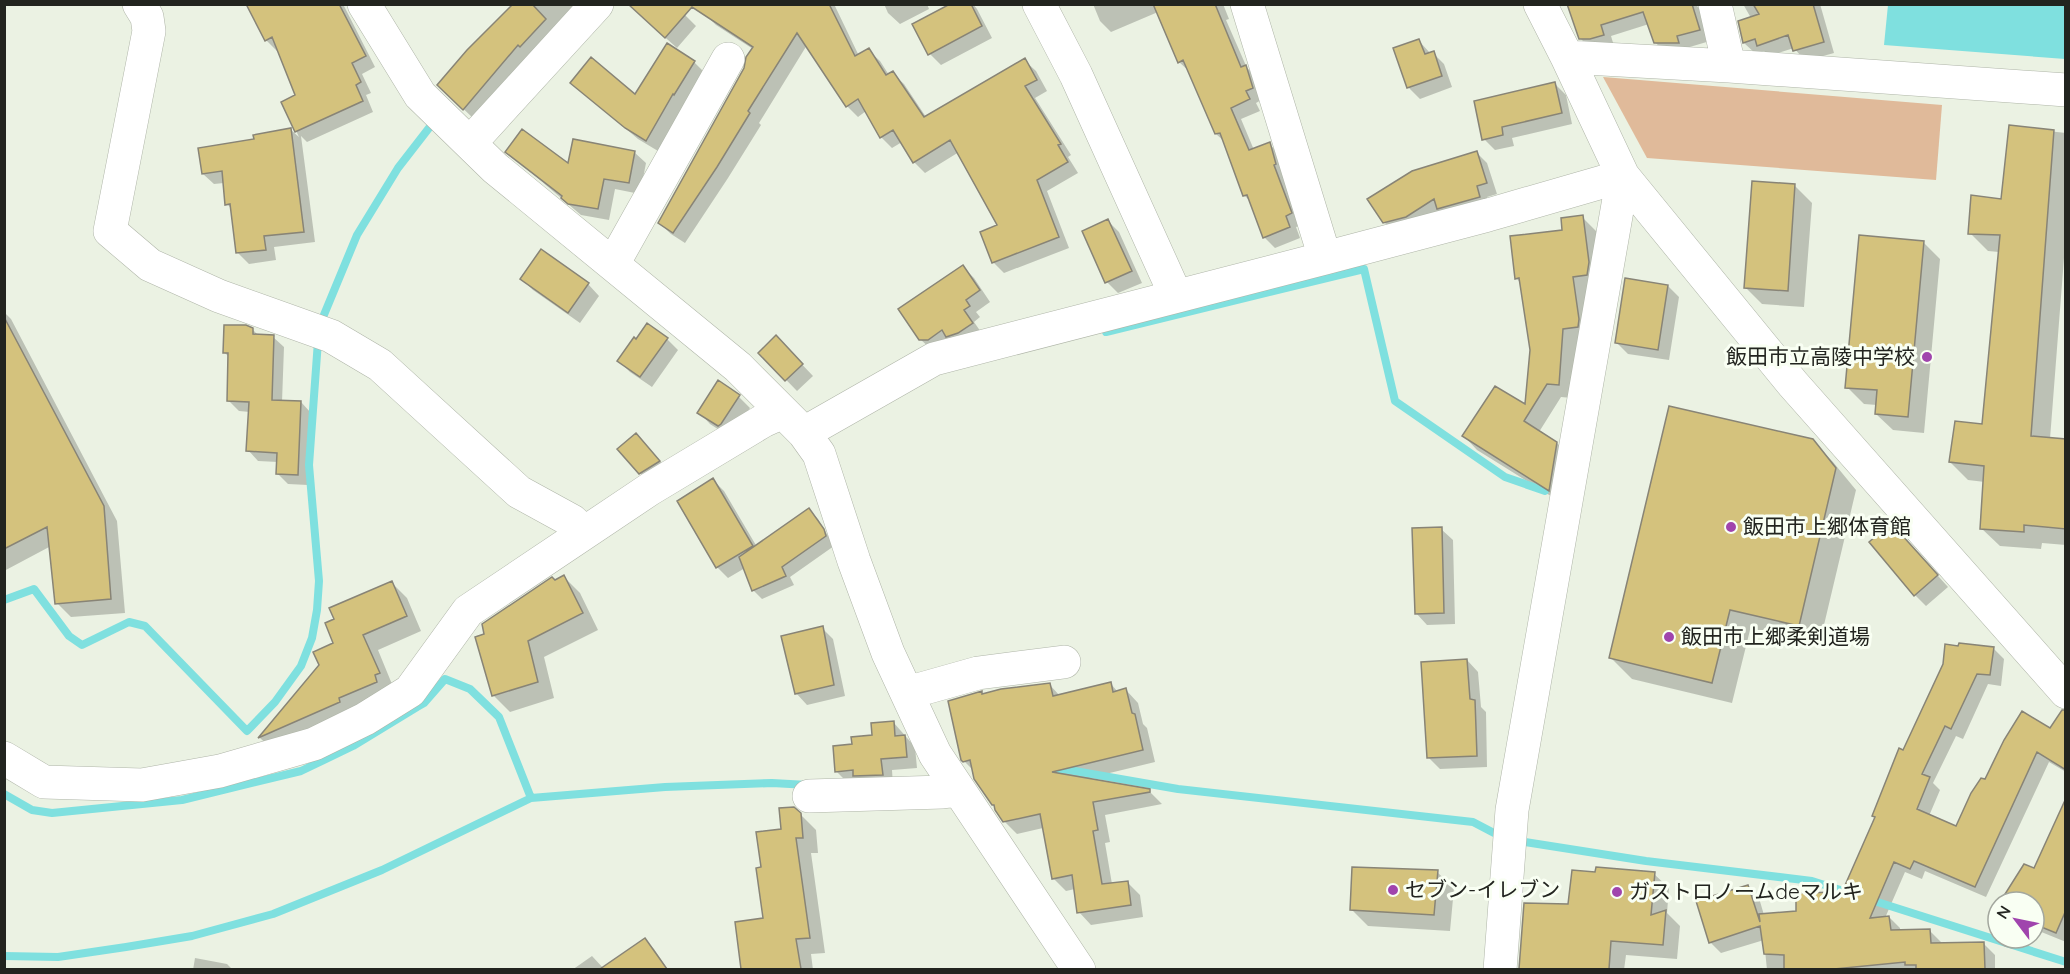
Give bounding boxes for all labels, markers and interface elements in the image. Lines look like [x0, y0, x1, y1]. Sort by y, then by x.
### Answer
place label: 飯田市立高陵中学校 [1726, 343, 1915, 369]
marker: 飯田市立高陵中学校 [1920, 350, 1934, 364]
place label: 飯田市上郷体育館 [1743, 513, 1911, 539]
marker: 飯田市上郷体育館 [1724, 520, 1738, 534]
place label: 飯田市上郷柔剣道場 [1681, 623, 1870, 649]
marker: 飯田市上郷柔剣道場 [1662, 630, 1676, 644]
place label: セブン-イレブン [1405, 876, 1560, 902]
place label: ガストロノームdeマルキ [1629, 878, 1863, 904]
marker: セブン-イレブン [1386, 883, 1400, 897]
marker: ガストロノームdeマルキ [1610, 885, 1624, 899]
north arrow [1986, 890, 2046, 950]
text: N [1992, 902, 2015, 922]

